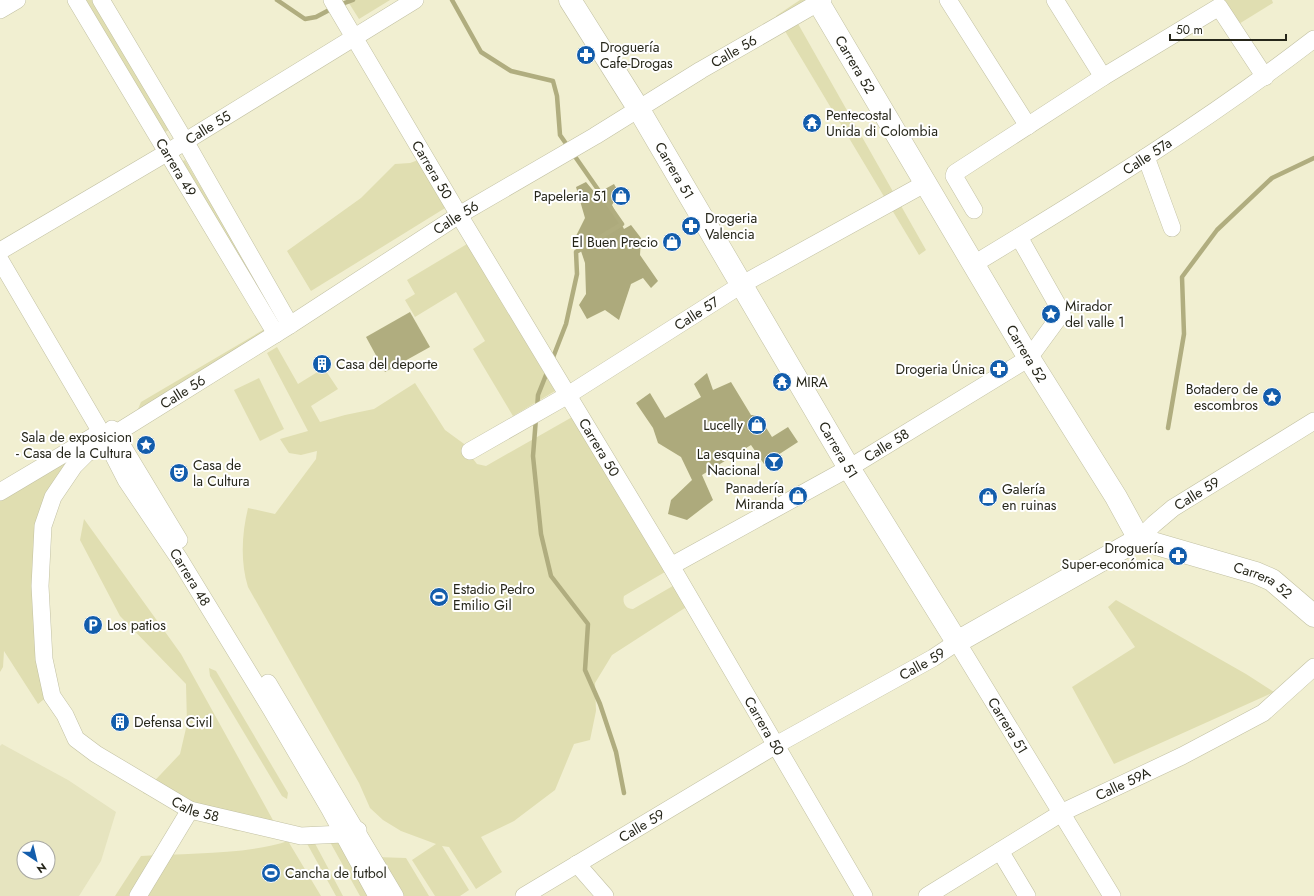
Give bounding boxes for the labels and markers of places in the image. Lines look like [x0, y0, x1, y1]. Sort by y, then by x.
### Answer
place label: Droguería Cafe-Drogas [600, 37, 673, 73]
pharmacy icon: Droguería Cafe-Drogas [575, 44, 597, 66]
place label: Pentecostal Unida di Colombia [826, 105, 938, 141]
temple icon: Pentecostal Unida di Colombia [801, 112, 823, 134]
shop icon: Papeleria 51 [610, 185, 632, 207]
place label: Papeleria 51 [534, 186, 607, 206]
place label: Drogeria Valencia [705, 208, 757, 244]
pharmacy icon: Drogeria Valencia [680, 215, 702, 237]
shop icon: El Buen Precio [661, 231, 683, 253]
place label: El Buen Precio [572, 232, 658, 252]
place label: Mirador del valle 1 [1065, 296, 1125, 332]
place icon: Mirador del valle 1 [1040, 303, 1062, 325]
building icon: Casa del deporte [311, 353, 333, 375]
place label: Casa del deporte [336, 354, 438, 374]
pharmacy icon: Drogeria Única [988, 358, 1010, 380]
place label: Drogeria Única [895, 359, 985, 379]
temple icon: MIRA [771, 371, 793, 393]
place label: MIRA [796, 372, 829, 392]
place label: Botadero de escombros [1186, 379, 1258, 415]
place icon: Botadero de escombros [1261, 386, 1283, 408]
shop icon: Lucelly [746, 414, 768, 436]
place label: Lucelly [703, 415, 744, 435]
place label: Sala de exposicion - Casa de la Cultura [16, 427, 132, 463]
place icon: Sala de exposicion - Casa de la Cultura [135, 434, 157, 456]
place label: La esquina Nacional [697, 444, 760, 480]
bar icon: La esquina Nacional [763, 451, 785, 473]
place label: Casa de la Cultura [193, 455, 250, 491]
theatre icon: Casa de la Cultura [168, 462, 190, 484]
place label: Panadería Miranda [726, 478, 784, 514]
place label: Galería en ruinas [1002, 479, 1057, 515]
shop icon: Panadería Miranda [787, 485, 809, 507]
shop icon: Galería en ruinas [977, 486, 999, 508]
place label: Droguería Super-económica [1062, 538, 1164, 574]
pharmacy icon: Droguería Super-económica [1167, 545, 1189, 567]
place label: Estadio Pedro Emilio Gil [453, 579, 535, 615]
sports icon: Estadio Pedro Emilio Gil [428, 586, 450, 608]
parking icon: Los patios [82, 614, 104, 636]
place label: Los patios [107, 615, 166, 635]
building icon: Defensa Civil [109, 711, 131, 733]
place label: Defensa Civil [134, 712, 212, 732]
sports icon: Cancha de futbol [260, 862, 282, 884]
place label: Cancha de futbol [285, 863, 387, 883]

